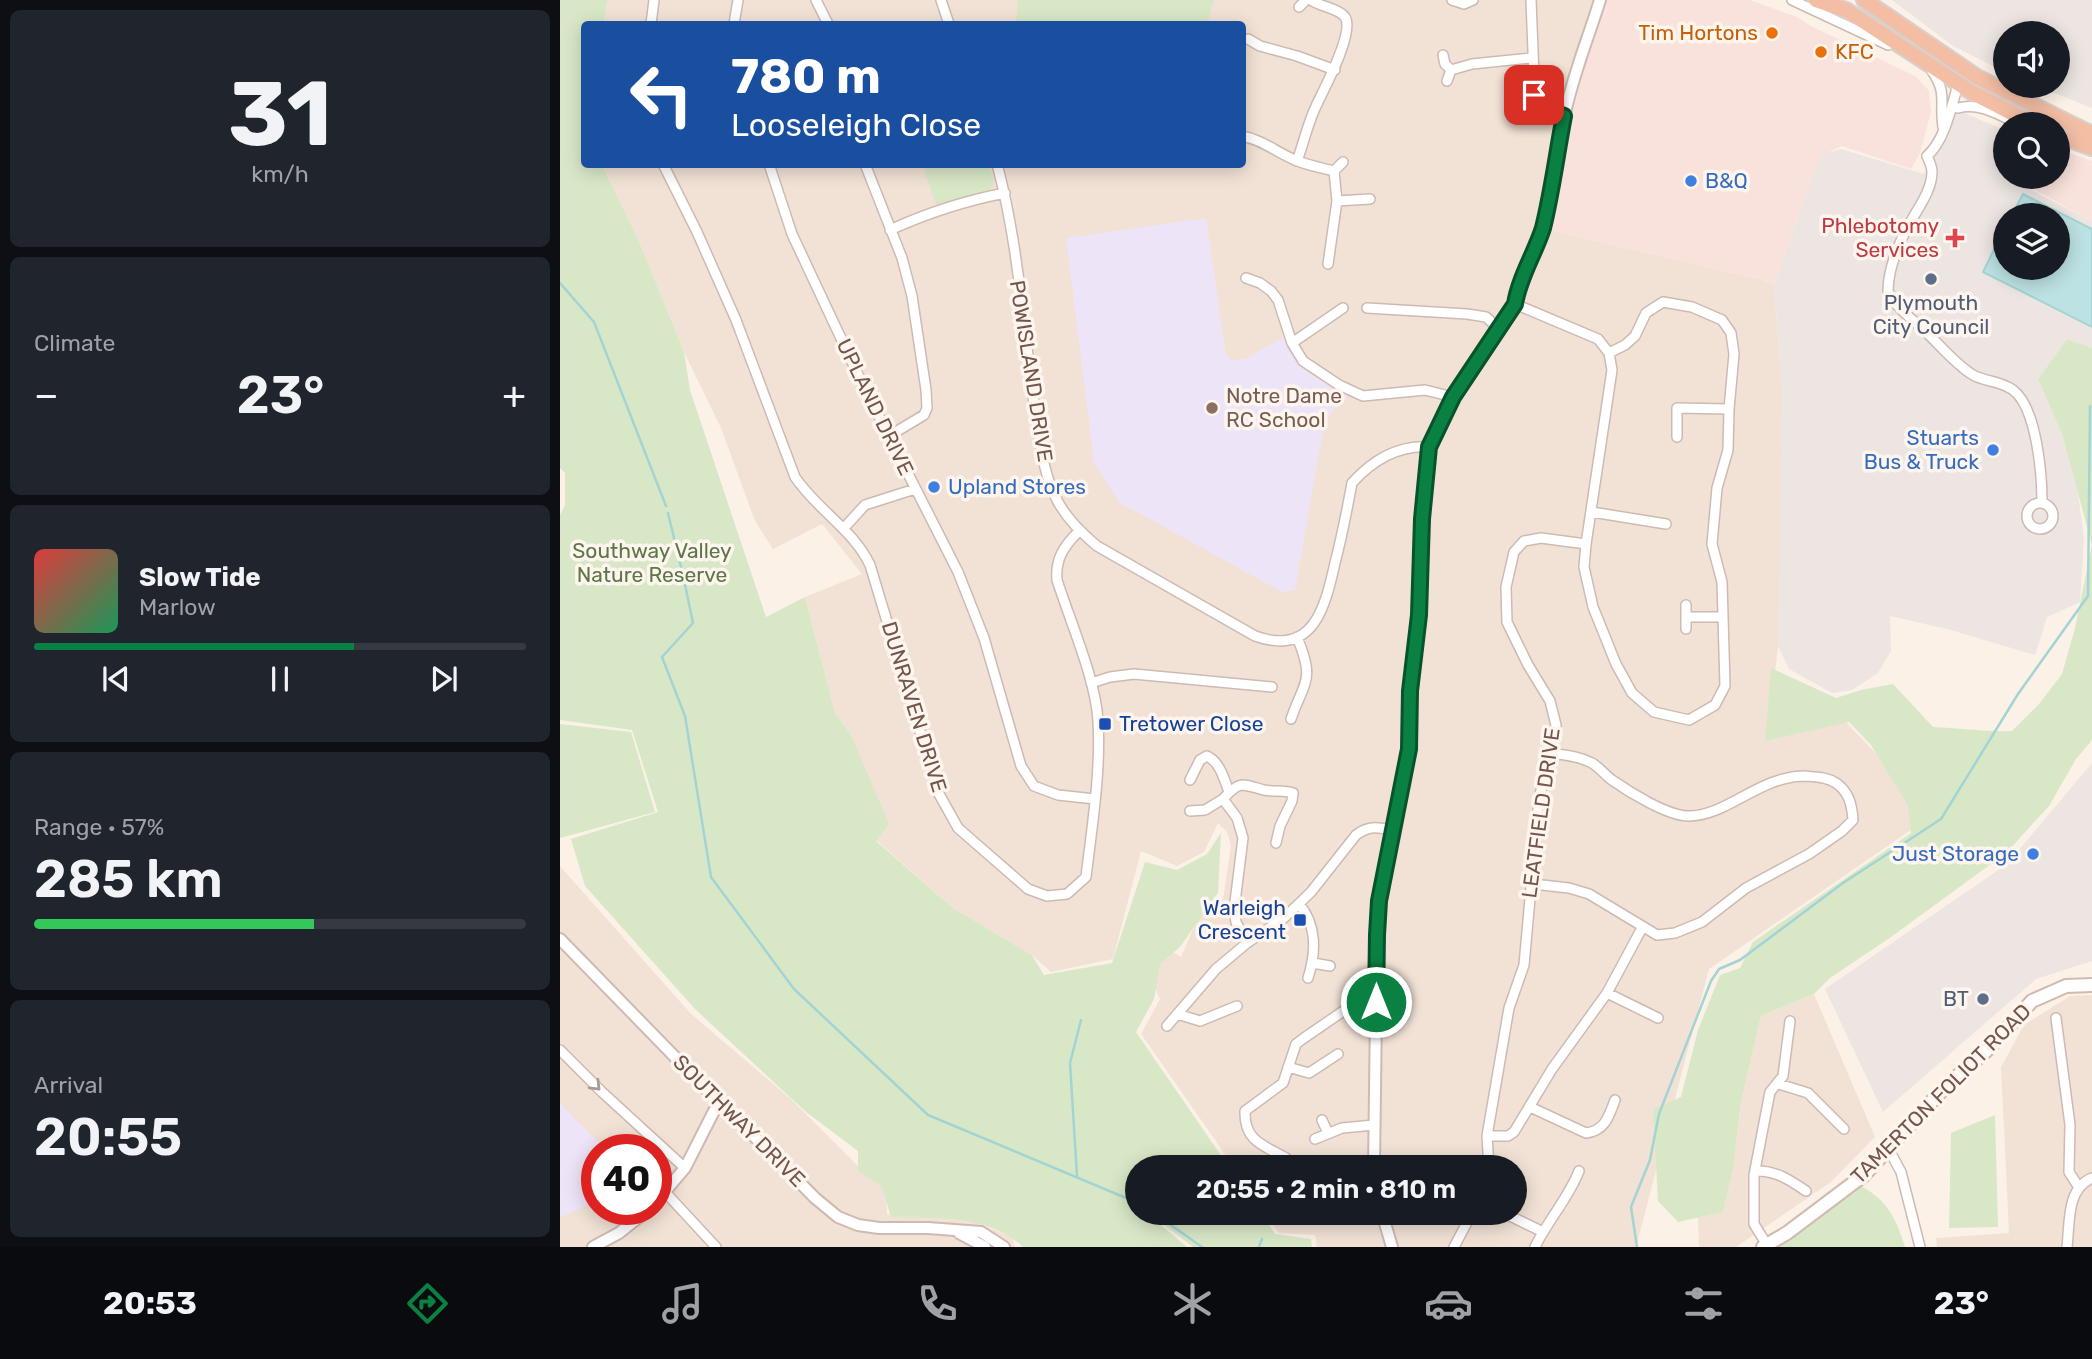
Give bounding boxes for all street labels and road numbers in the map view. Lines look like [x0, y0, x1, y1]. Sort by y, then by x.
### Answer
street label: POWISLAND DRIVE [1005, 278, 1058, 464]
street label: UPLAND DRIVE [832, 334, 919, 479]
street label: DUNRAVEN DRIVE [877, 618, 952, 795]
street label: LEATFIELD DRIVE [1516, 726, 1565, 900]
street label: TAMERTON FOLIOT ROAD [1845, 998, 2036, 1189]
street label: SOUTHWAY DRIVE [668, 1049, 811, 1192]

